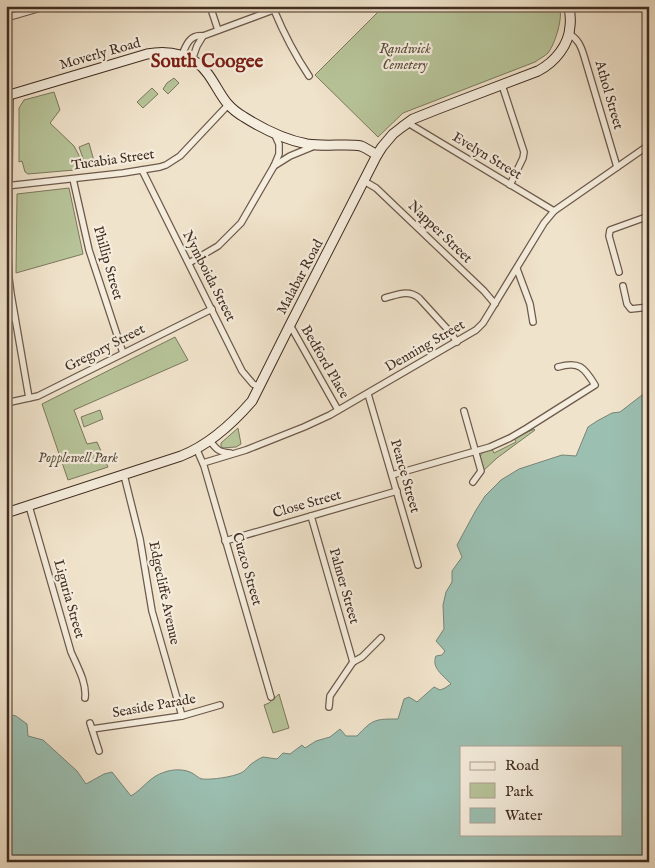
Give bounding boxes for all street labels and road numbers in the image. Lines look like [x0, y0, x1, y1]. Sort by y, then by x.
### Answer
street label: Moverly Road [57, 34, 143, 74]
street label: Athol Street [590, 58, 627, 132]
street label: Evelyn Street [449, 128, 525, 184]
street label: Tucabia Street [70, 145, 156, 175]
street label: Napper Street [404, 197, 476, 267]
street label: Phillip Street [89, 224, 127, 302]
street label: Nymboida Street [178, 228, 240, 325]
street label: Malabar Road [273, 236, 328, 318]
street label: Denning Street [382, 316, 468, 376]
street label: Gregory Street [62, 320, 148, 376]
street label: Bedford Place [297, 322, 354, 402]
street label: Pearce Street [386, 437, 424, 515]
street label: Close Street [271, 486, 344, 522]
street label: Cuzco Street [228, 530, 266, 608]
street label: Edgecliffe Avenue [144, 540, 184, 647]
street label: Palmer Street [325, 546, 363, 626]
street label: Liguria Street [49, 557, 89, 641]
street label: Seaside Parade [111, 690, 198, 722]

